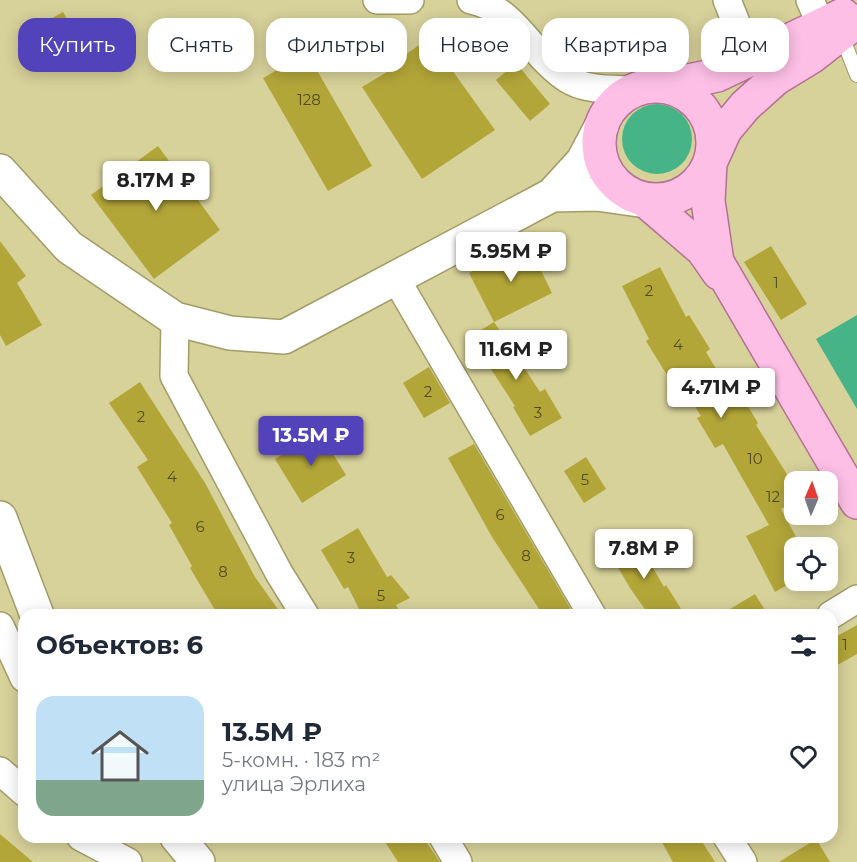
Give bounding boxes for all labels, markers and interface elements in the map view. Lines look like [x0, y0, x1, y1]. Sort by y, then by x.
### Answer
chip: Купить [18, 18, 136, 72]
chip: Снять [148, 18, 254, 72]
chip: Фильтры [266, 18, 407, 72]
chip: Новое [419, 18, 530, 72]
chip: Квартира [542, 18, 689, 72]
chip: Дом [701, 18, 789, 72]
house number: 128 [297, 90, 321, 109]
pin: 8.17M ₽ [101, 161, 211, 212]
text: 8.17M ₽ [117, 168, 195, 192]
pin: 5.95M ₽ [456, 232, 566, 283]
text: 5.95M ₽ [470, 239, 552, 263]
house number: 1 [773, 273, 779, 292]
house number: 2 [645, 281, 653, 300]
pin: 11.6M ₽ [461, 330, 571, 381]
house number: 4 [673, 335, 683, 354]
text: 11.6M ₽ [479, 337, 553, 361]
pin: 4.71M ₽ [666, 368, 776, 419]
text: 4.71M ₽ [681, 375, 761, 399]
house number: 2 [424, 382, 432, 401]
house number: 3 [534, 403, 542, 422]
house number: 2 [137, 407, 145, 426]
pin: 13.5M ₽ [256, 416, 366, 467]
text: 13.5M ₽ [272, 423, 350, 447]
house number: 10 [747, 449, 763, 468]
house number: 4 [167, 467, 177, 486]
house number: 5 [581, 470, 589, 489]
north arrow [784, 471, 838, 525]
map controls [784, 471, 838, 591]
house number: 12 [766, 487, 780, 506]
house number: 6 [495, 505, 505, 524]
house number: 6 [195, 517, 205, 536]
pin: 7.8M ₽ [595, 529, 693, 580]
text: 7.8M ₽ [609, 536, 679, 560]
button: locate [784, 537, 838, 591]
house number: 8 [521, 546, 531, 565]
house number: 3 [347, 548, 355, 567]
house number: 8 [218, 562, 228, 581]
house number: 5 [377, 586, 385, 605]
text: Объектов: 6 [36, 629, 203, 661]
icon: filters [787, 629, 820, 662]
house number: 1 [842, 635, 848, 654]
text: 13.5M ₽ [222, 716, 322, 748]
icon: home [84, 720, 156, 792]
icon: heart [787, 740, 820, 773]
text: 5-комн. · 183 m² [222, 748, 380, 772]
text: улица Эрлиха [222, 772, 366, 796]

